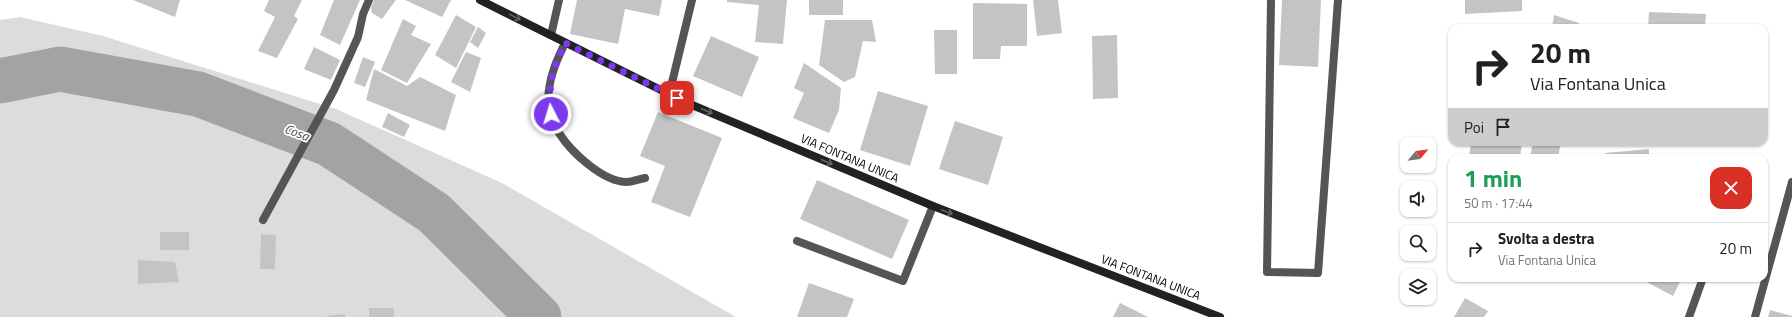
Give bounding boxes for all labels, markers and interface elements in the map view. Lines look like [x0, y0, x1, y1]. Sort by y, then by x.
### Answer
one-way arrow [508, 14, 520, 21]
text: 20 m [1530, 31, 1591, 74]
icon: right [1464, 40, 1516, 92]
text: Via Fontana Unica [1530, 70, 1666, 97]
pin [660, 81, 694, 115]
icon: arrive [666, 87, 688, 109]
position arrow [530, 93, 572, 135]
one-way arrow [700, 108, 712, 116]
text: Poi [1464, 116, 1484, 139]
icon: arrive [1492, 116, 1514, 138]
water label: Cosa [282, 118, 314, 146]
street label: VIA FONTANA UNICA [798, 129, 902, 187]
north arrow [1400, 137, 1436, 173]
map controls [1400, 137, 1436, 305]
one-way arrow [820, 158, 832, 166]
text: 1 min [1464, 160, 1522, 196]
button: close [1710, 167, 1752, 209]
button: sound [1400, 181, 1436, 217]
text: 50 m · 17:44 [1464, 193, 1533, 213]
one-way arrow [940, 208, 952, 216]
button: search [1400, 225, 1436, 261]
text: Svolta a destra [1498, 227, 1595, 250]
text: 20 m [1719, 237, 1752, 260]
icon: right [1464, 238, 1486, 260]
street label: VIA FONTANA UNICA [1098, 249, 1204, 305]
text: Via Fontana Unica [1498, 250, 1596, 270]
button: layers [1400, 269, 1436, 305]

